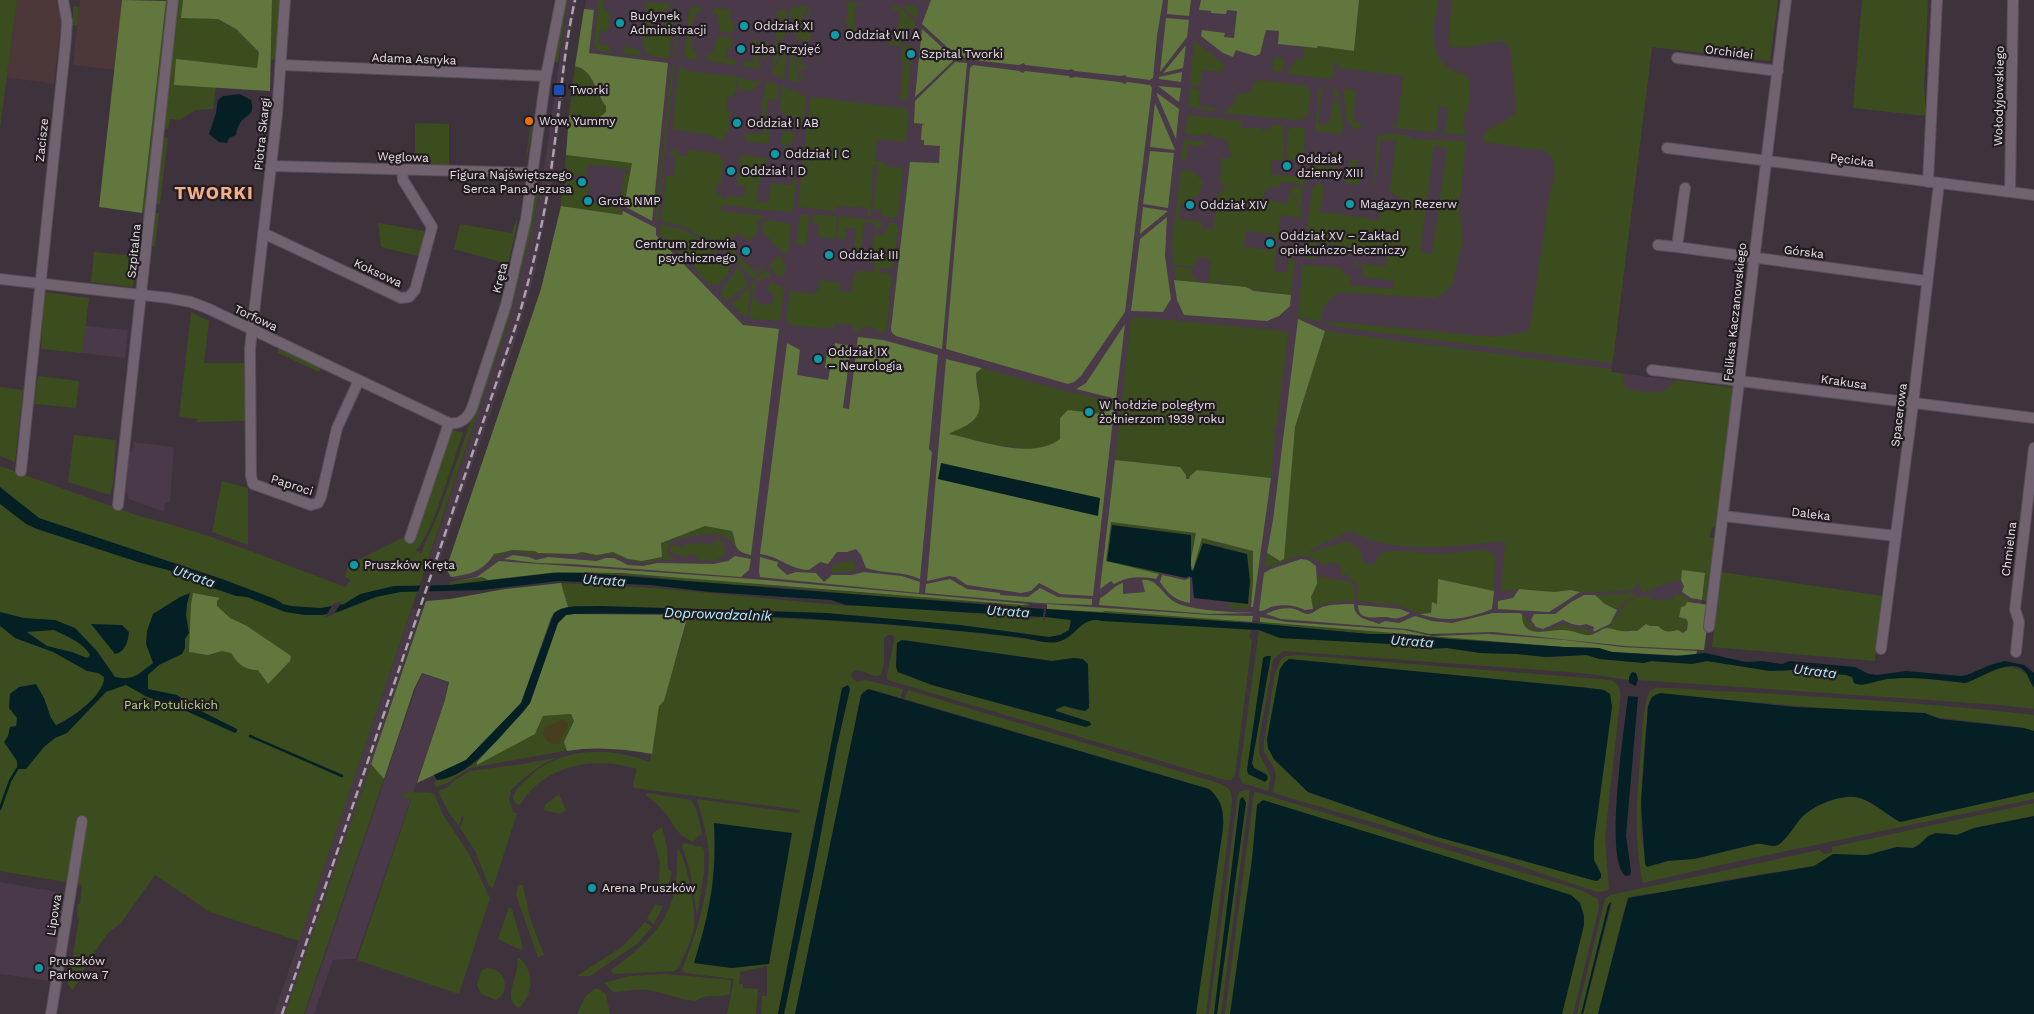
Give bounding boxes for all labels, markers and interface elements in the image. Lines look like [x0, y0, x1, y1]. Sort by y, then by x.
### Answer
place label: Budynek Administracji [630, 9, 707, 37]
marker: Budynek Administracji [614, 17, 626, 29]
place label: Oddział XI [754, 19, 814, 33]
marker: Oddział XI [738, 20, 750, 32]
place label: Oddział VII A [845, 28, 920, 42]
marker: Oddział VII A [829, 29, 841, 41]
place label: Izba Przyjęć [751, 42, 821, 56]
street label: Orchidei [1704, 42, 1754, 62]
marker: Izba Przyjęć [735, 43, 747, 55]
street label: Wołodyjowskiego [1991, 46, 2007, 146]
place label: Szpital Tworki [921, 47, 1003, 61]
marker: Szpital Tworki [905, 48, 917, 60]
street label: Adama Asnyka [371, 51, 457, 67]
marker: Tworki [552, 83, 566, 97]
place label: Tworki [570, 83, 608, 97]
street label: Piotra Skargi [251, 97, 273, 171]
place label: Wow, Yummy [539, 114, 616, 128]
marker: Wow, Yummy [523, 115, 535, 127]
place label: Oddział I AB [747, 116, 819, 130]
street label: Zacisze [33, 117, 51, 163]
marker: Oddział I AB [731, 117, 743, 129]
place label: Oddział I C [785, 147, 850, 161]
marker: Oddział I C [769, 148, 781, 160]
street label: Węglowa [377, 149, 429, 165]
street label: Pęcicka [1829, 150, 1875, 170]
place label: Oddział dzienny XIII [1297, 152, 1363, 180]
marker: Oddział dzienny XIII [1281, 160, 1293, 172]
place label: Oddział I D [741, 164, 806, 178]
marker: Oddział I D [725, 165, 737, 177]
place label: Figura Najświętszego Serca Pana Jezusa [450, 168, 572, 196]
marker: Figura Najświętszego Serca Pana Jezusa [576, 176, 588, 188]
district label: TWORKI [174, 182, 254, 203]
place label: Grota NMP [598, 194, 661, 208]
marker: Grota NMP [582, 195, 594, 207]
place label: Magazyn Rezerw [1360, 197, 1457, 211]
place label: Oddział XIV [1200, 198, 1268, 212]
marker: Magazyn Rezerw [1344, 198, 1356, 210]
marker: Oddział XIV [1184, 199, 1196, 211]
street label: Szpitalna [124, 223, 144, 279]
place label: Oddział XV – Zakład opiekuńczo-leczniczy [1280, 229, 1407, 257]
place label: Centrum zdrowia psychicznego [635, 237, 736, 265]
marker: Oddział XV – Zakład opiekuńczo-leczniczy [1264, 237, 1276, 249]
street label: Feliksa Kaczanowskiego [1721, 242, 1749, 382]
street label: Górska [1783, 243, 1825, 261]
marker: Centrum zdrowia psychicznego [740, 245, 752, 257]
place label: Oddział III [839, 248, 899, 262]
marker: Oddział III [823, 249, 835, 261]
street label: Koksowa [352, 256, 404, 290]
street label: Kręta [489, 261, 511, 295]
street label: Torfowa [232, 302, 280, 334]
place label: Oddział IX – Neurologia [828, 345, 902, 373]
marker: Oddział IX – Neurologia [812, 353, 824, 365]
street label: Krakusa [1820, 372, 1868, 392]
street label: Spacerowa [1888, 382, 1910, 448]
place label: W hołdzie poległym żołnierzom 1939 roku [1099, 398, 1225, 426]
marker: W hołdzie poległym żołnierzom 1939 roku [1083, 406, 1095, 418]
street label: Paproci [269, 472, 315, 498]
street label: Daleka [1791, 505, 1832, 523]
street label: Chmielna [1999, 521, 2019, 577]
place label: Pruszków Kręta [364, 558, 455, 572]
marker: Pruszków Kręta [348, 559, 360, 571]
water label: Utrata [171, 561, 217, 591]
water label: Utrata [582, 571, 627, 590]
water label: Utrata [986, 602, 1031, 621]
water label: Doprowadzalnik [664, 604, 772, 624]
water label: Utrata [1390, 632, 1435, 651]
water label: Utrata [1792, 660, 1838, 682]
park label: Park Potulickich [124, 698, 218, 712]
place label: Arena Pruszków [602, 881, 696, 895]
marker: Arena Pruszków [586, 882, 598, 894]
street label: Lipowa [44, 893, 64, 937]
place label: Pruszków Parkowa 7 [49, 954, 109, 982]
marker: Pruszków Parkowa 7 [33, 962, 45, 974]

